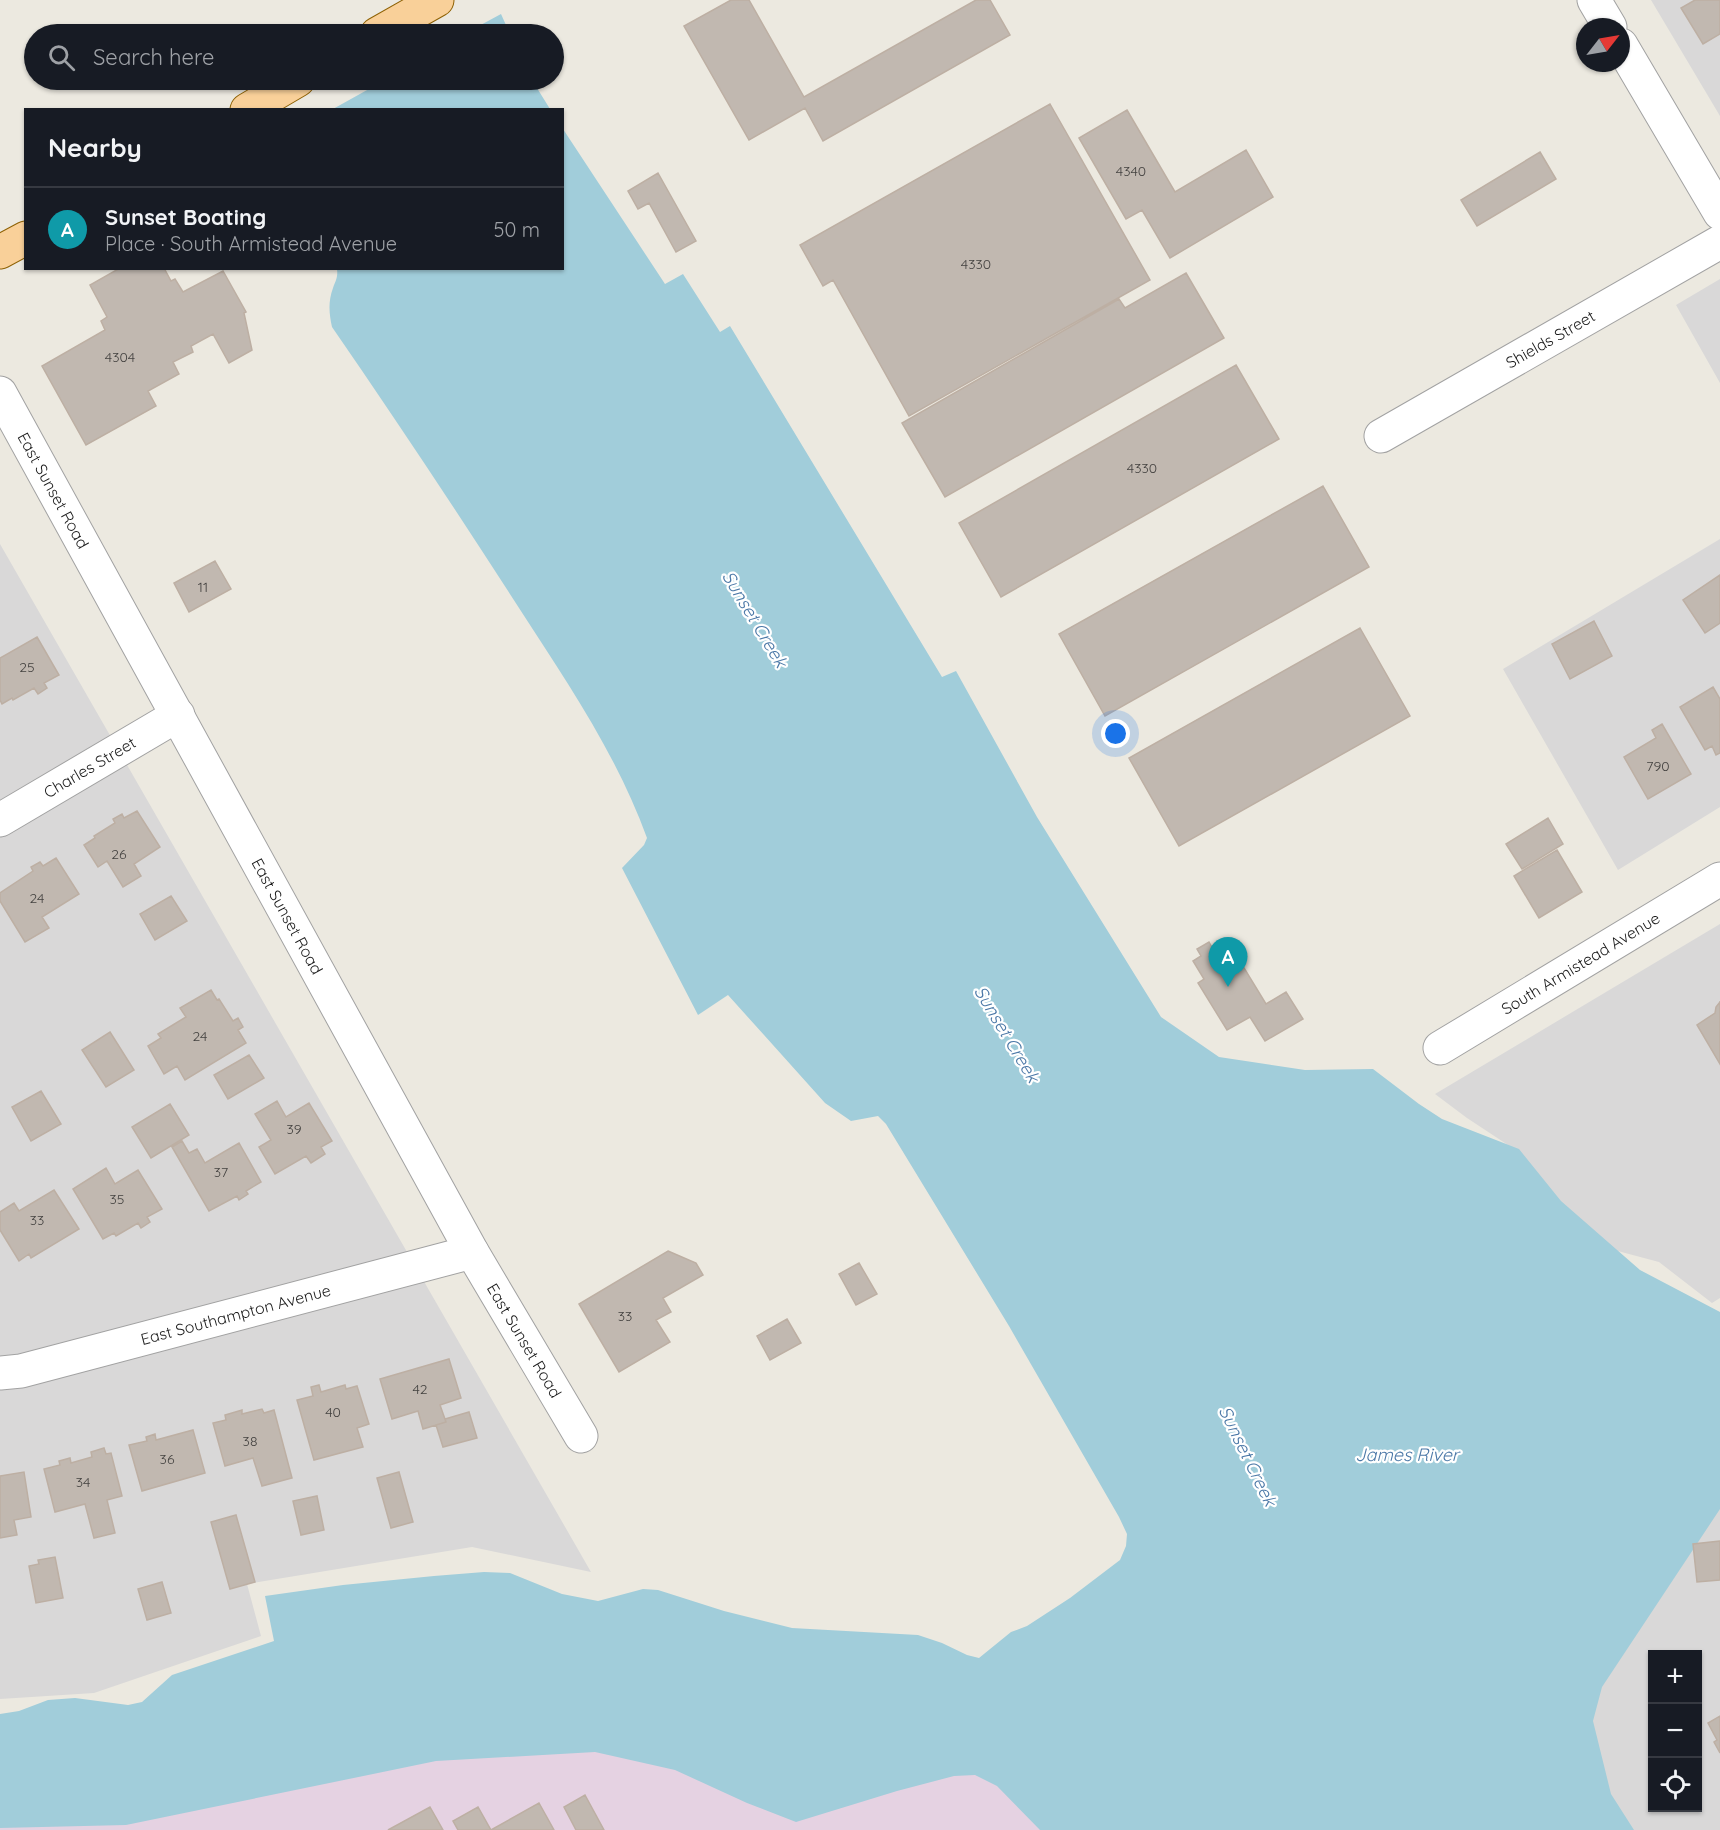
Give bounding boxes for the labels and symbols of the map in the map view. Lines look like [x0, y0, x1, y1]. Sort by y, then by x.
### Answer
north arrow [1576, 18, 1630, 72]
house number: 4340 [1116, 162, 1146, 180]
house number: 4330 [961, 255, 991, 273]
street label: Shields Street [1502, 306, 1598, 373]
house number: 4304 [105, 348, 135, 366]
street label: East Sunset Road [13, 429, 93, 552]
house number: 4330 [1127, 459, 1157, 477]
water label: Sunset Creek [717, 567, 794, 673]
house number: 11 [198, 578, 208, 596]
house number: 25 [19, 658, 35, 676]
your location [1101, 719, 1130, 748]
street label: Charles Street [40, 732, 139, 802]
house number: 790 [1646, 757, 1670, 775]
house number: 26 [111, 845, 127, 863]
street label: East Sunset Road [248, 855, 327, 978]
house number: 24 [30, 889, 44, 907]
street label: South Armistead Avenue [1497, 908, 1663, 1019]
pin: A [1208, 938, 1248, 987]
water label: Sunset Creek [969, 982, 1046, 1088]
house number: 24 [193, 1027, 207, 1045]
house number: 39 [286, 1120, 302, 1138]
house number: 37 [214, 1163, 228, 1181]
house number: 35 [110, 1190, 124, 1208]
house number: 33 [30, 1211, 44, 1229]
street label: East Southampton Avenue [138, 1280, 333, 1349]
street label: East Sunset Road [483, 1280, 566, 1401]
house number: 33 [618, 1307, 632, 1325]
house number: 42 [412, 1380, 428, 1398]
water label: Sunset Creek [1214, 1402, 1283, 1511]
house number: 40 [325, 1403, 341, 1421]
house number: 38 [243, 1432, 257, 1450]
water label: James River [1355, 1443, 1461, 1466]
house number: 36 [160, 1450, 175, 1468]
house number: 34 [76, 1473, 90, 1491]

